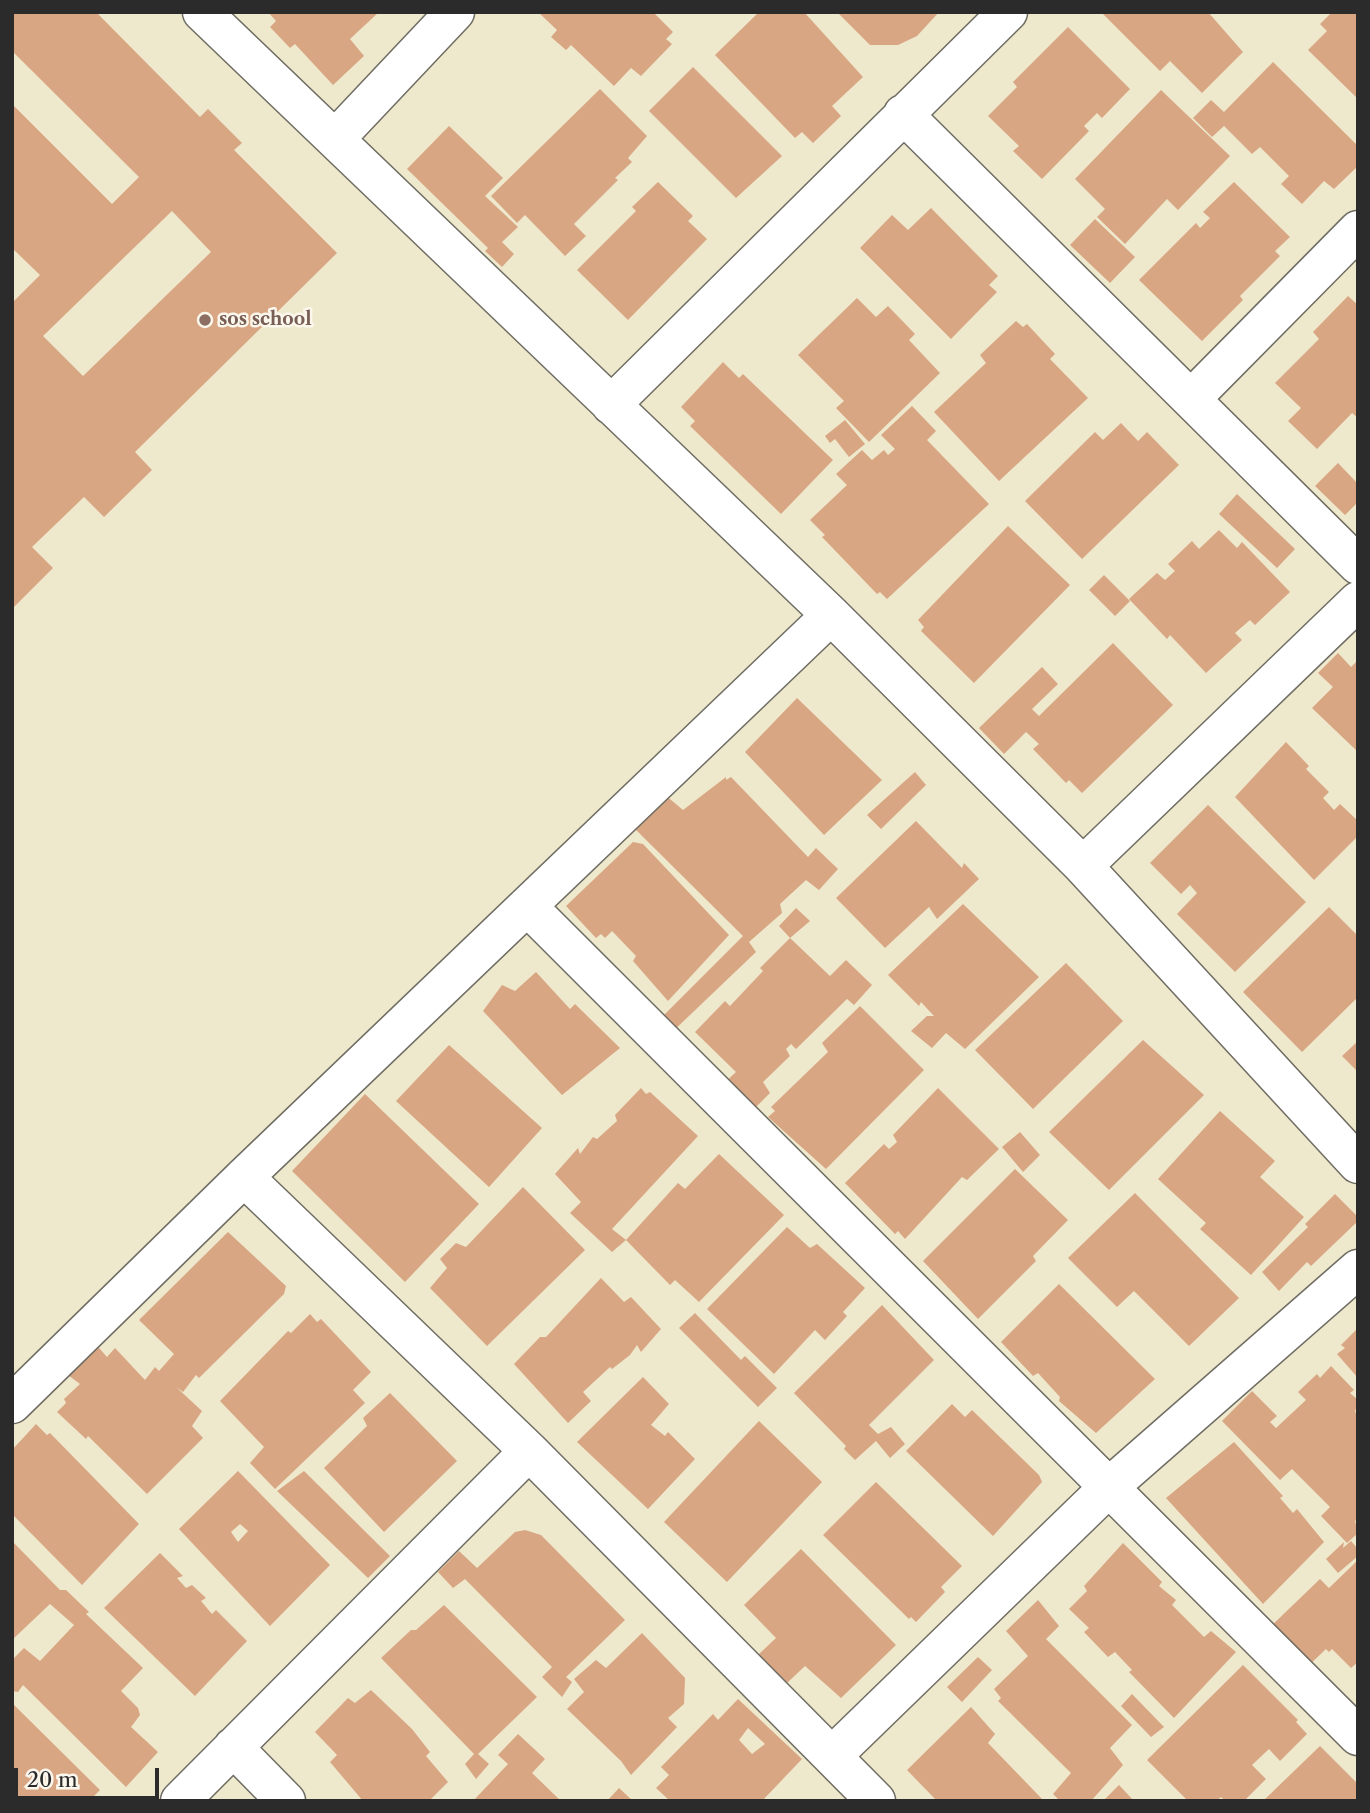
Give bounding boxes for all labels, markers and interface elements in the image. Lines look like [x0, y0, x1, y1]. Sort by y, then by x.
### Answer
place label: sos school [219, 309, 311, 331]
marker: sos school [197, 312, 213, 328]
scale bar [18, 1754, 163, 1798]
text: 20 m [27, 1767, 78, 1792]

